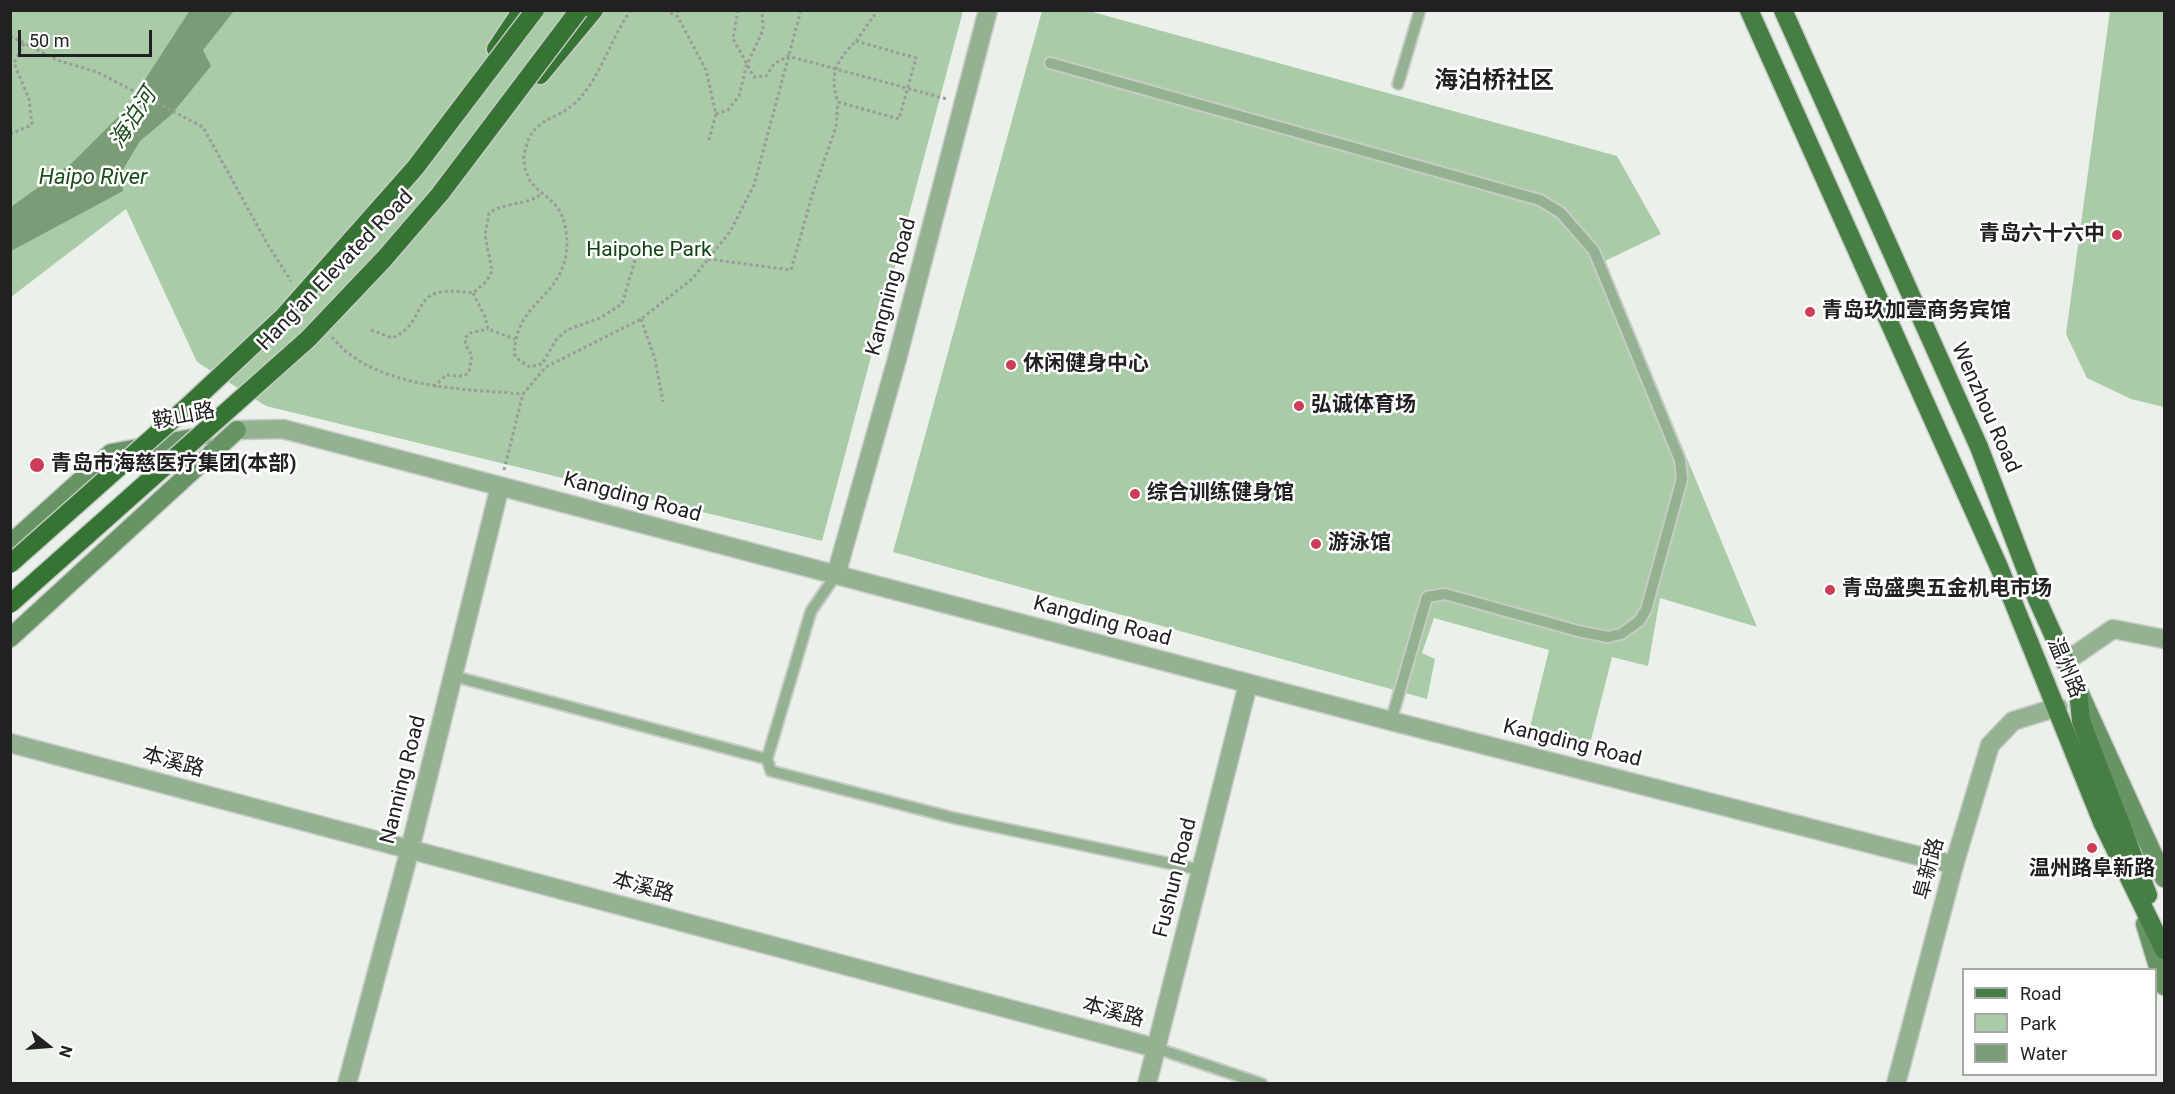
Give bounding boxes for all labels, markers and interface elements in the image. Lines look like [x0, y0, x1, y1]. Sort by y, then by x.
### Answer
scale bar [21, 18, 154, 56]
text: 50 m [29, 30, 69, 51]
district label: 海泊桥社区 [1434, 68, 1554, 96]
water label: 海泊河 [105, 84, 163, 154]
water label: Haipo River [39, 165, 147, 191]
street label: Hang'an Elevated Road [253, 185, 419, 357]
street label: Kangning Road [862, 215, 922, 359]
place label: 青岛六十六中 [1979, 222, 2105, 248]
marker: 青岛六十六中 [2110, 228, 2124, 242]
park label: Haipohe Park [586, 238, 712, 264]
place label: 青岛玖加壹商务宾馆 [1822, 299, 2011, 325]
marker: 青岛玖加壹商务宾馆 [1803, 305, 1817, 319]
street label: Wenzhou Road [1945, 339, 2025, 477]
place label: 休闲健身中心 [1023, 352, 1149, 378]
marker: 休闲健身中心 [1004, 358, 1018, 372]
place label: 弘诚体育场 [1311, 393, 1416, 419]
street label: 鞍山路 [151, 399, 217, 435]
marker: 弘诚体育场 [1292, 399, 1306, 413]
place label: 青岛市海慈医疗集团(本部) [51, 452, 297, 478]
marker: 青岛市海慈医疗集团(本部) [28, 456, 46, 474]
street label: Kangding Road [560, 467, 704, 529]
place label: 综合训练健身馆 [1147, 481, 1294, 507]
marker: 综合训练健身馆 [1128, 487, 1142, 501]
place label: 游泳馆 [1328, 531, 1391, 557]
marker: 游泳馆 [1309, 537, 1323, 551]
place label: 青岛盛奥五金机电市场 [1842, 577, 2052, 603]
marker: 青岛盛奥五金机电市场 [1823, 583, 1837, 597]
street label: Kangding Road [1030, 591, 1174, 653]
street label: 温州路 [2041, 634, 2089, 702]
street label: Nanning Road [376, 713, 432, 847]
street label: Kangding Road [1500, 715, 1644, 773]
street label: 本溪路 [139, 743, 207, 783]
street label: Fushun Road [1149, 816, 1203, 940]
street label: 阜新路 [1910, 835, 1950, 903]
marker: 温州路阜新路 [2085, 841, 2099, 855]
place label: 温州路阜新路 [2029, 857, 2155, 883]
street label: 本溪路 [609, 868, 677, 908]
legend [1962, 968, 2157, 1076]
text: Road [2020, 983, 2061, 1004]
street label: 本溪路 [1079, 993, 1147, 1033]
text: Park [2020, 1013, 2056, 1034]
north arrow [18, 1016, 78, 1076]
text: N [55, 1043, 76, 1060]
text: Water [2020, 1043, 2067, 1064]

